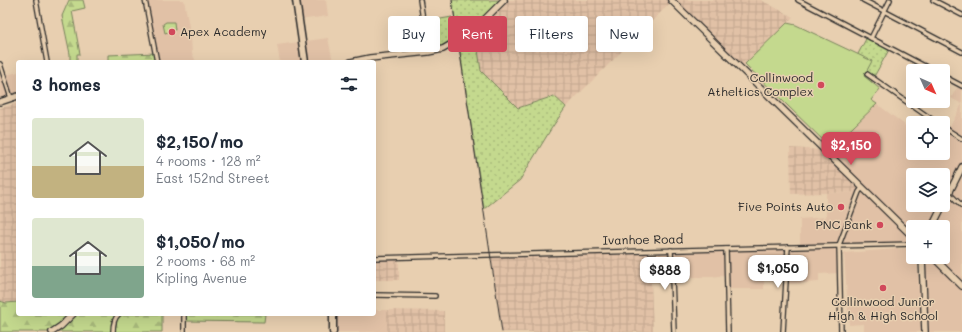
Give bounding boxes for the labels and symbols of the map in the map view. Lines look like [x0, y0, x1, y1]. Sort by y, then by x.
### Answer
place label: Apex Academy [180, 23, 267, 39]
marker: Apex Academy [167, 27, 177, 37]
north arrow [906, 64, 950, 108]
place label: Collinwood Atheltics Complex [707, 69, 813, 99]
marker: Collinwood Atheltics Complex [816, 80, 826, 90]
pin: $2,150 [818, 132, 884, 166]
place label: Five Points Auto [738, 198, 833, 214]
marker: Five Points Auto [836, 202, 846, 212]
place label: PNC Bank [815, 216, 872, 232]
marker: PNC Bank [875, 220, 885, 230]
street label: Ivanhoe Road [602, 230, 684, 248]
pin: $1,050 [745, 255, 811, 289]
pin: $888 [641, 257, 689, 291]
marker: Collinwood Junior High & High School [878, 283, 888, 293]
place label: Collinwood Junior High & High School [828, 293, 938, 323]

